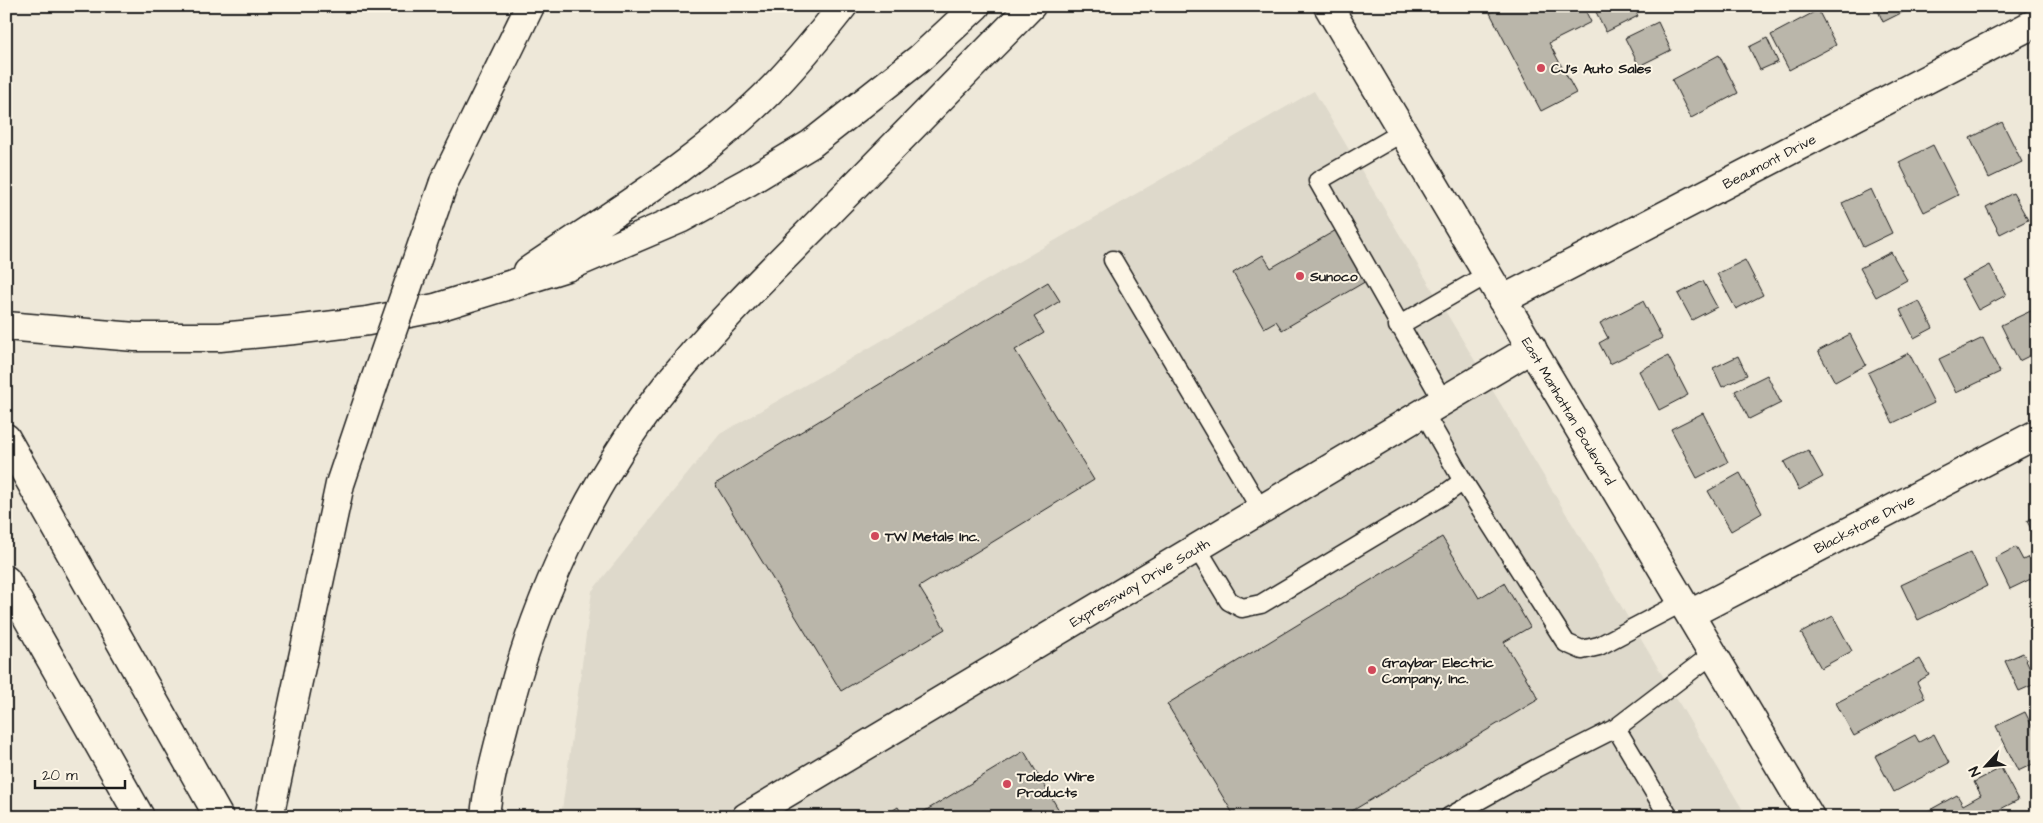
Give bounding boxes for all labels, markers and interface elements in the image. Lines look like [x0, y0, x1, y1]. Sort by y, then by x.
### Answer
place label: CJ's Auto Sales [1551, 59, 1651, 79]
marker: CJ's Auto Sales [1535, 62, 1547, 74]
street label: Beaumont Drive [1719, 129, 1820, 195]
place label: Sunoco [1309, 267, 1358, 287]
marker: Sunoco [1294, 270, 1306, 282]
street label: East Manhattan Boulevard [1516, 334, 1619, 489]
street label: Blackstone Drive [1810, 490, 1919, 559]
place label: TW Metals Inc. [884, 527, 979, 547]
marker: TW Metals Inc. [869, 530, 881, 542]
street label: Expressway Drive South [1066, 534, 1214, 633]
place label: Graybar Electric Company, Inc. [1382, 653, 1494, 689]
marker: Graybar Electric Company, Inc. [1366, 664, 1378, 676]
north arrow [1960, 740, 2010, 790]
scale bar [35, 758, 125, 790]
text: N [1964, 763, 1986, 780]
text: 20 m [42, 765, 78, 786]
place label: Toledo Wire Products [1016, 767, 1095, 803]
marker: Toledo Wire Products [1001, 778, 1013, 790]

